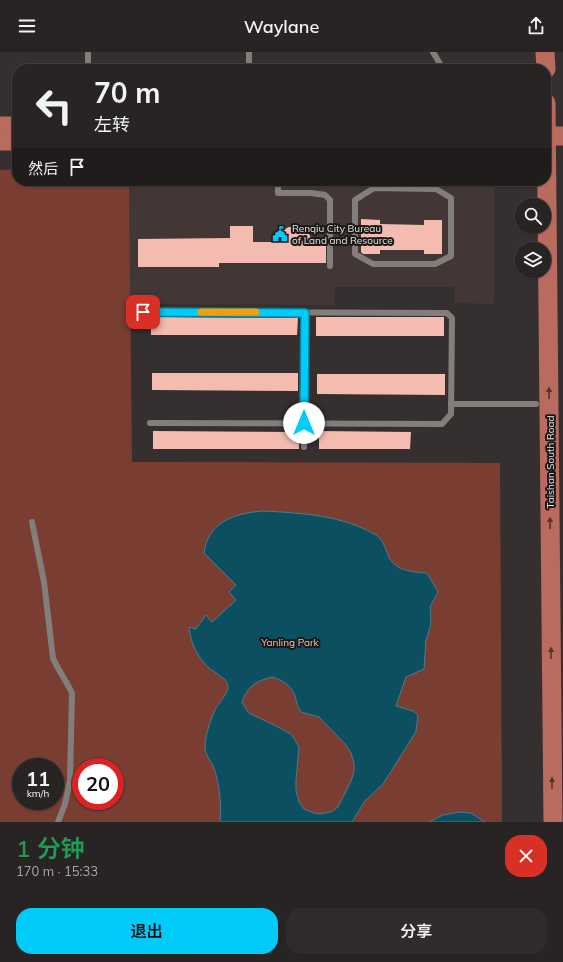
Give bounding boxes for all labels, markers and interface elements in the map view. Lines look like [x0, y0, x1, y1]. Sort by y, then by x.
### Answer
icon: menu [16, 15, 38, 37]
text: Waylane [244, 15, 319, 38]
icon: share [525, 15, 547, 37]
text: 70 m [94, 75, 160, 110]
icon: left [28, 80, 80, 132]
text: 左转 [94, 113, 130, 136]
icon: arrive [66, 156, 88, 178]
text: 然后 [28, 159, 58, 178]
map controls [515, 198, 551, 278]
button: search [515, 198, 551, 234]
place label: Renqiu City Bureau of Land and Resource [292, 222, 393, 247]
public building icon: Renqiu City Bureau of Land and Resource [271, 225, 289, 243]
button: layers [515, 242, 551, 278]
pin [126, 295, 160, 329]
icon: arrive [132, 301, 154, 323]
one-way arrow [546, 386, 552, 399]
position arrow [283, 402, 325, 444]
street label: Taishan South Road [544, 415, 557, 509]
one-way arrow [547, 516, 553, 529]
park label: Yanling Park [260, 636, 320, 649]
one-way arrow [548, 646, 554, 659]
speed limit sign: 20 [72, 758, 124, 810]
text: 11 [26, 766, 50, 791]
one-way arrow [549, 776, 555, 789]
text: km/h [27, 787, 49, 800]
text: 1 分钟 [16, 833, 85, 863]
button: close [505, 835, 547, 877]
text: 170 m · 15:33 [16, 863, 98, 879]
button: 退出 [16, 908, 278, 954]
button: 分享 [286, 908, 547, 954]

